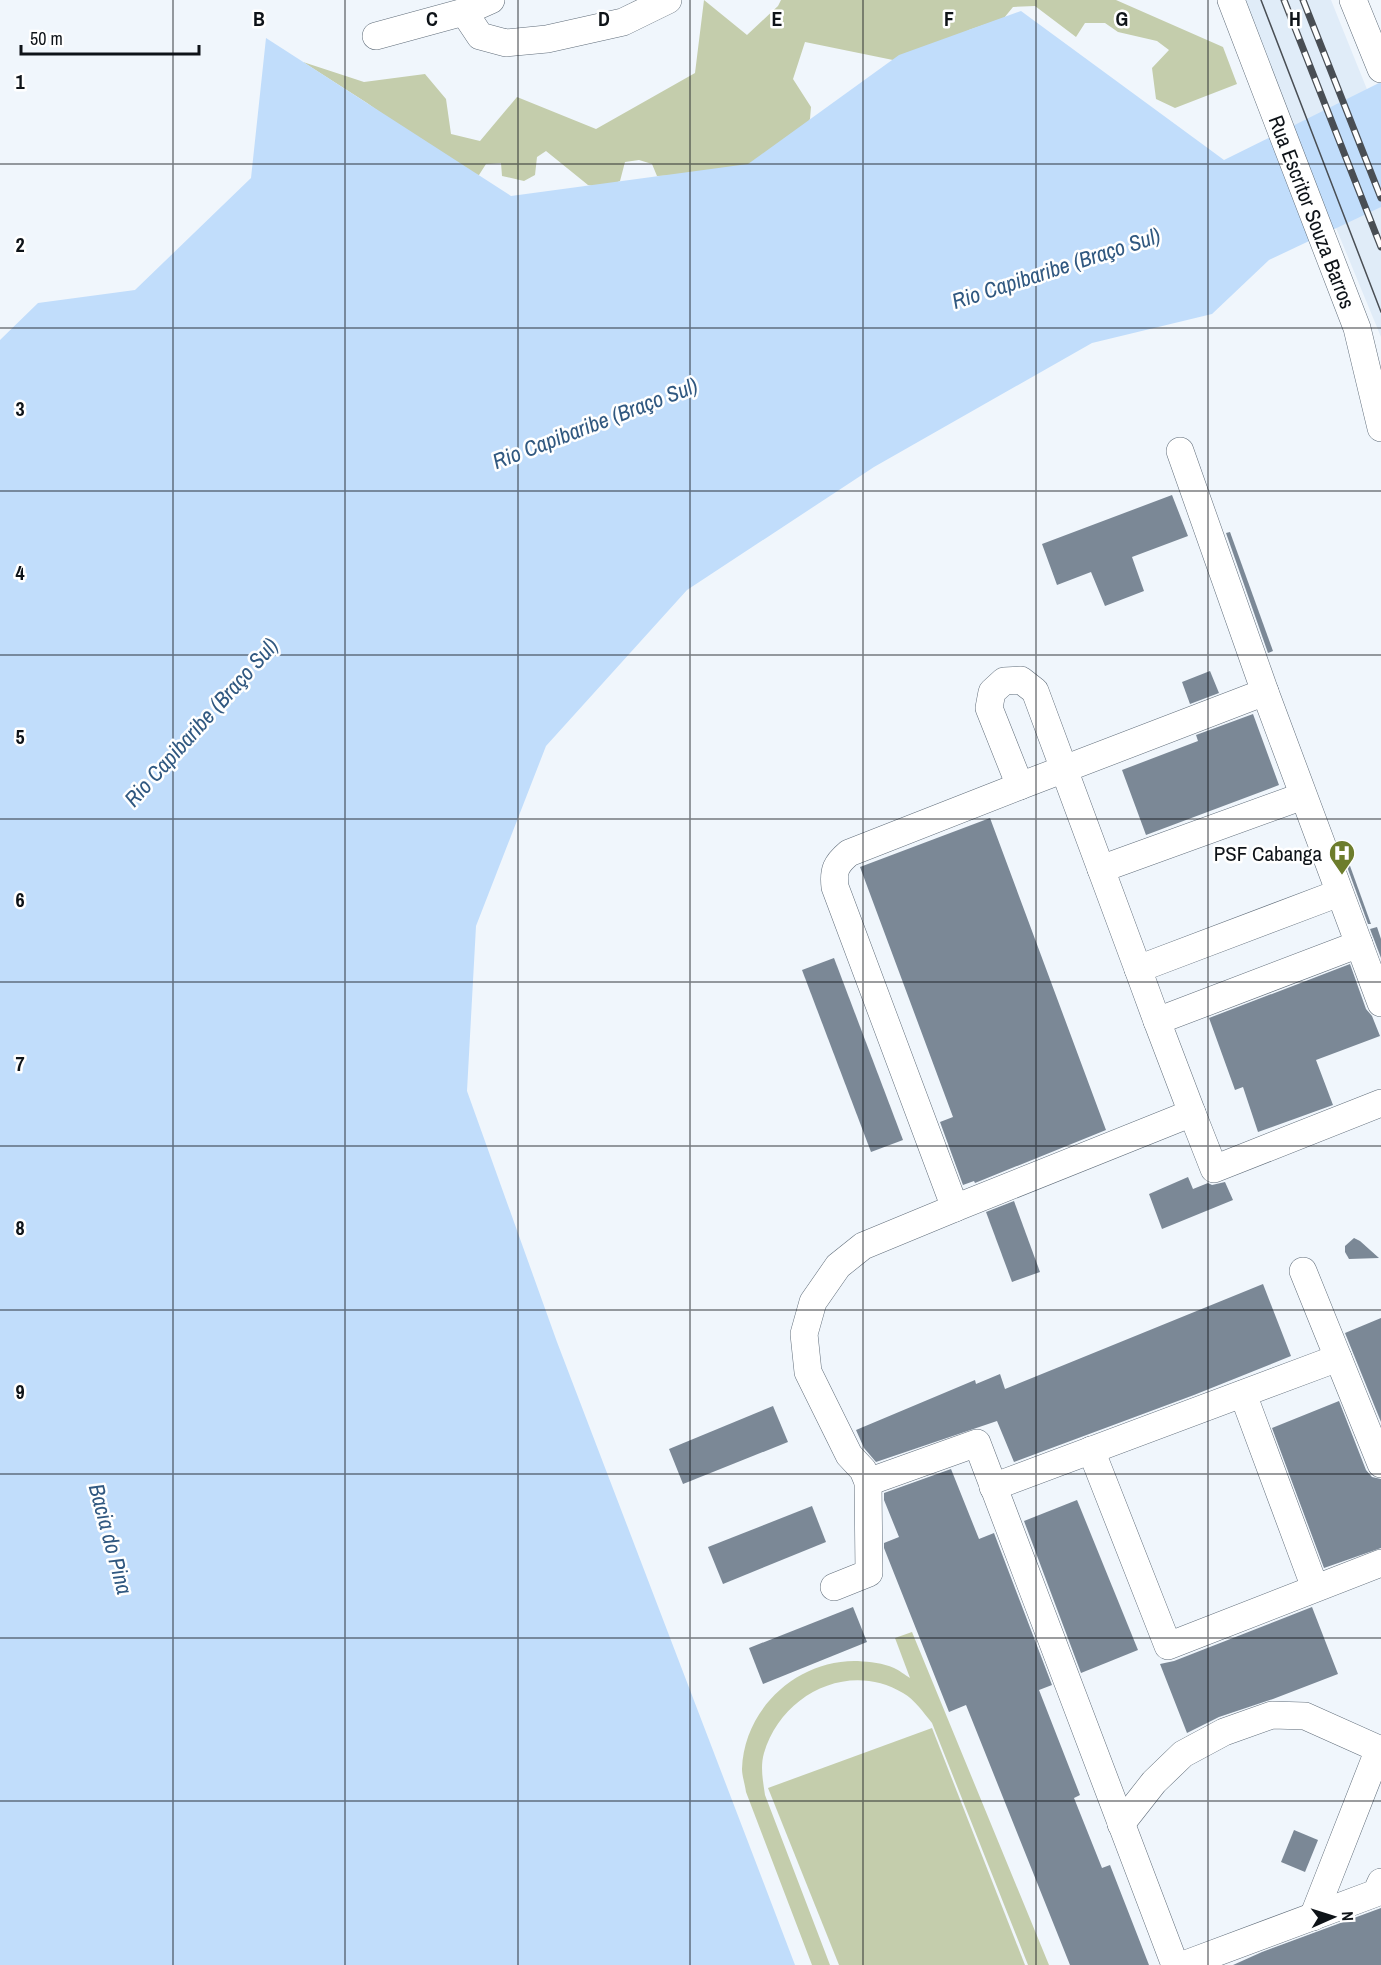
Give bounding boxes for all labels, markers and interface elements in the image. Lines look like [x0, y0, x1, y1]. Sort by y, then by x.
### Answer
text: B [253, 5, 265, 32]
text: C [426, 5, 438, 32]
text: D [598, 5, 610, 32]
text: E [772, 5, 783, 32]
text: F [944, 5, 954, 32]
text: G [1116, 5, 1128, 32]
text: H [1289, 5, 1301, 32]
scale bar [21, 18, 200, 56]
text: 50 m [30, 26, 63, 51]
text: 1 [15, 68, 25, 95]
street label: Rua Escritor Souza Barros [1262, 111, 1362, 313]
water label: Rio Capibaribe (Braço Sul) [948, 220, 1164, 316]
text: 2 [15, 231, 25, 258]
water label: Rio Capibaribe (Braço Sul) [488, 370, 702, 476]
text: 3 [15, 395, 25, 422]
text: 4 [15, 559, 25, 586]
water label: Rio Capibaribe (Braço Sul) [117, 631, 285, 813]
text: 5 [15, 723, 25, 750]
hospital icon: PSF Cabanga [1327, 838, 1357, 876]
place label: PSF Cabanga [1214, 839, 1322, 868]
text: 6 [15, 886, 25, 913]
text: 7 [15, 1050, 25, 1077]
text: 8 [15, 1214, 25, 1241]
text: 9 [15, 1378, 25, 1405]
water label: Bacia do Pina [82, 1480, 140, 1598]
north arrow [1303, 1887, 1363, 1947]
text: N [1337, 1911, 1359, 1922]

